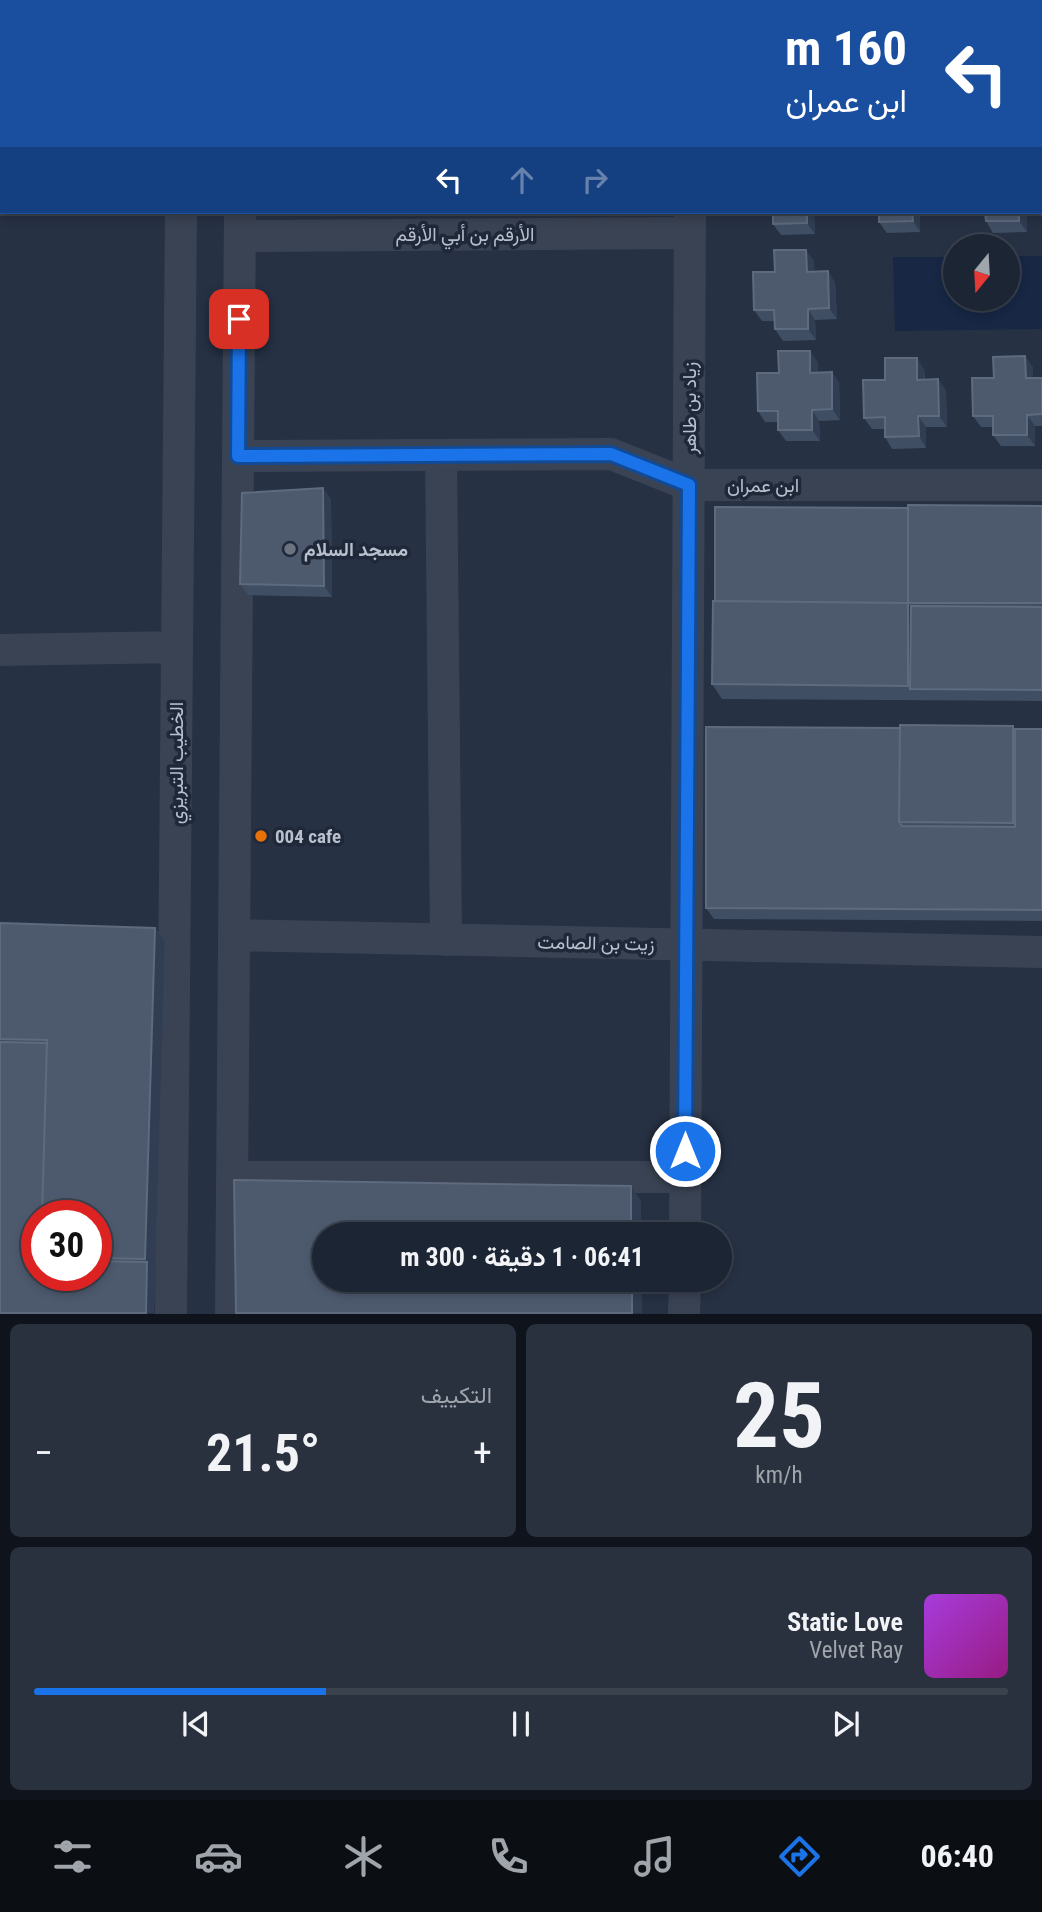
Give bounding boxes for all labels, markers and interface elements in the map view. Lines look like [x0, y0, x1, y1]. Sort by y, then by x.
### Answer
text: 160 m [785, 20, 907, 77]
icon: left [931, 28, 1022, 119]
text: ابن عمران [785, 82, 907, 120]
icon: left [430, 161, 468, 199]
icon: ahead [503, 161, 541, 199]
icon: right [576, 161, 614, 199]
street label: الأرقم بن أبي الأرقم [396, 223, 534, 250]
north arrow [943, 234, 1020, 312]
map controls [943, 234, 1020, 311]
pin [209, 289, 269, 349]
icon: arrive [220, 300, 258, 338]
street label: زياد بن طاهر [678, 362, 701, 455]
street label: ابن عمران [727, 474, 799, 497]
place label: مسجد السلام [304, 538, 408, 562]
marker: مسجد السلام [282, 541, 298, 557]
street label: الخطيب التبريزي [165, 702, 192, 824]
place label: 004 cafe [275, 825, 341, 848]
marker: 004 cafe [253, 828, 269, 844]
street label: زيت بن الصامت [537, 930, 655, 956]
position arrow [648, 1114, 722, 1188]
speed limit sign: 30 [21, 1200, 112, 1291]
text: 06:41 · 1 دقيقة · 300 m [400, 1242, 644, 1272]
text: 25 [733, 1363, 825, 1469]
text: التكييف [421, 1382, 492, 1409]
text: 21.5° [206, 1423, 320, 1484]
text: − [34, 1431, 53, 1475]
text: + [473, 1431, 492, 1475]
text: km/h [755, 1462, 803, 1489]
text: Static Love [787, 1607, 903, 1637]
text: Velvet Ray [809, 1637, 903, 1664]
icon: previous [177, 1705, 215, 1743]
icon: pause [502, 1705, 540, 1743]
icon: next [827, 1705, 865, 1743]
icon: filters [48, 1832, 97, 1881]
icon: car [194, 1832, 243, 1881]
icon: climate [339, 1832, 388, 1881]
icon: phone [484, 1832, 533, 1881]
icon: music [630, 1832, 679, 1881]
icon: directions [775, 1832, 824, 1881]
text: 06:40 [920, 1837, 994, 1875]

